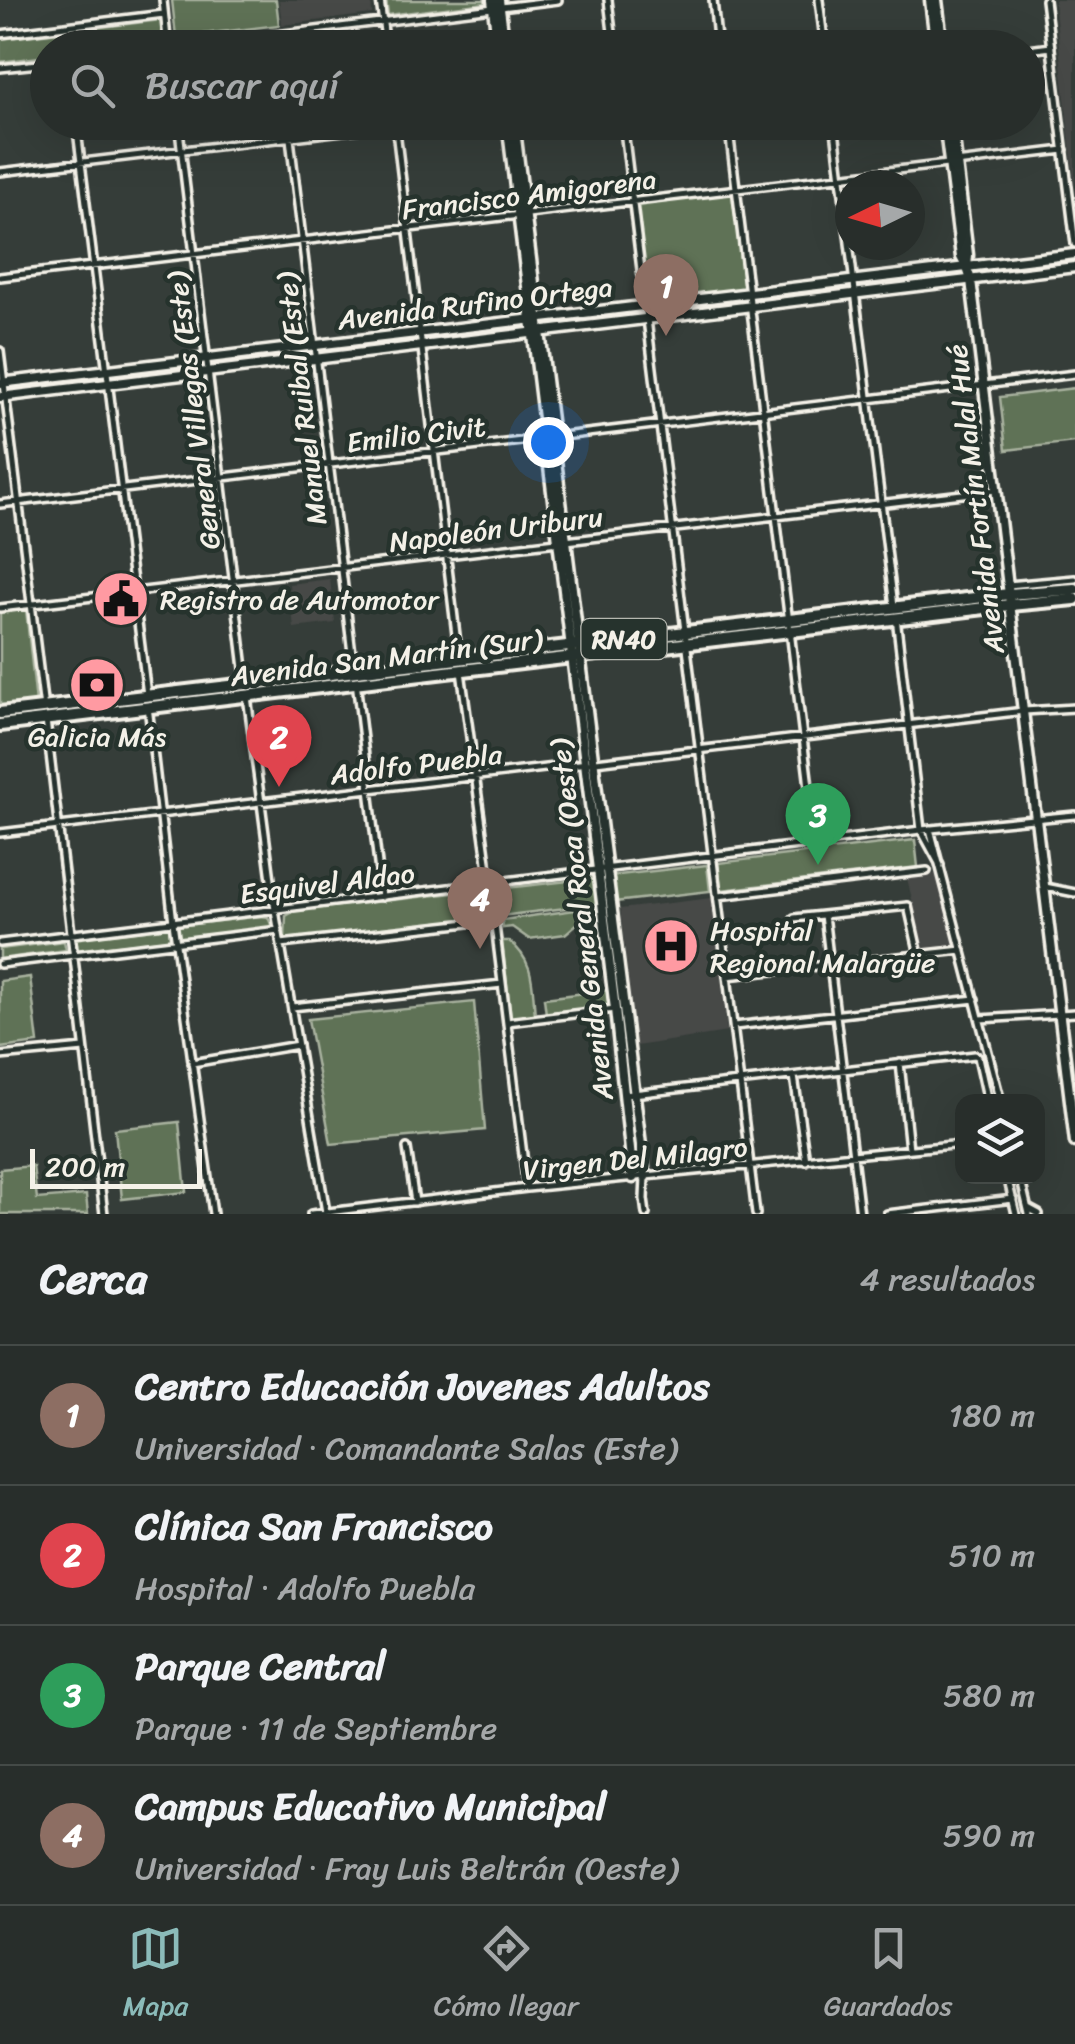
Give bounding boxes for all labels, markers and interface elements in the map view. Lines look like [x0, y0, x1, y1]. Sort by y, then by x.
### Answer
search box [30, 30, 1045, 140]
text: Buscar aquí [145, 52, 339, 119]
icon: search [65, 58, 120, 113]
street label: Francisco Amigorena [399, 155, 659, 234]
north arrow [835, 170, 925, 260]
pin: 1 [634, 254, 698, 336]
street label: Avenida Rufino Ortega [334, 262, 615, 345]
street label: General Villegas (Este) [152, 268, 235, 552]
street label: Manuel Ruibal (Este) [262, 269, 341, 528]
street label: Avenida Fortín Malal Hué [932, 341, 1019, 658]
street label: Emilio Civit [344, 402, 488, 467]
your location [523, 417, 574, 468]
street label: Napoleón Uriburu [386, 492, 606, 567]
public building icon: Registro de Automotor [91, 569, 151, 629]
place label: Registro de Automotor [160, 575, 440, 624]
street label: Avenida San Martín (Sur) [227, 614, 546, 701]
road number: RN40 [582, 619, 666, 659]
bank icon: Galicia Más [67, 655, 127, 715]
pin: 2 [246, 704, 312, 787]
place label: Galicia Más [28, 712, 167, 761]
street label: Adolfo Puebla [326, 730, 506, 799]
street label: Avenida General Roca (Oeste) [535, 736, 628, 1104]
pin: 3 [786, 782, 850, 865]
street label: Esquivel Aldao [237, 848, 417, 919]
pin: 4 [448, 866, 512, 949]
place label: Hospital Regional Malargüe [710, 906, 936, 987]
hospital icon: Hospital Regional Malargüe [641, 916, 701, 976]
map controls [955, 1094, 1045, 1184]
button: layers [955, 1094, 1045, 1184]
street label: Virgen Del Milagro [520, 1122, 750, 1195]
text: 200 m [45, 1142, 125, 1191]
scale bar [30, 1144, 202, 1188]
text: Cerca [40, 1242, 147, 1316]
text: 4 resultados [860, 1251, 1035, 1308]
text: Centro Educación Jovenes Adultos [135, 1353, 710, 1420]
text: 1 [66, 1387, 79, 1444]
text: 180 m [949, 1387, 1035, 1444]
text: Universidad · Comandante Salas (Este) [135, 1420, 677, 1477]
text: Clínica San Francisco [135, 1493, 493, 1560]
text: 2 [63, 1527, 82, 1584]
text: 510 m [949, 1527, 1035, 1584]
text: Hospital · Adolfo Puebla [135, 1560, 475, 1617]
text: Parque Central [135, 1633, 386, 1700]
text: 3 [64, 1667, 81, 1724]
text: 580 m [943, 1667, 1035, 1724]
text: Parque · 11 de Septiembre [135, 1700, 497, 1757]
text: Campus Educativo Municipal [135, 1773, 606, 1840]
text: 4 [62, 1807, 83, 1864]
text: 590 m [943, 1807, 1035, 1864]
text: Universidad · Fray Luis Beltrán (Oeste) [135, 1840, 678, 1897]
tab: Mapa [123, 1921, 188, 2030]
tab: Cómo llegar [434, 1921, 578, 2030]
tab: Guardados [824, 1921, 952, 2030]

